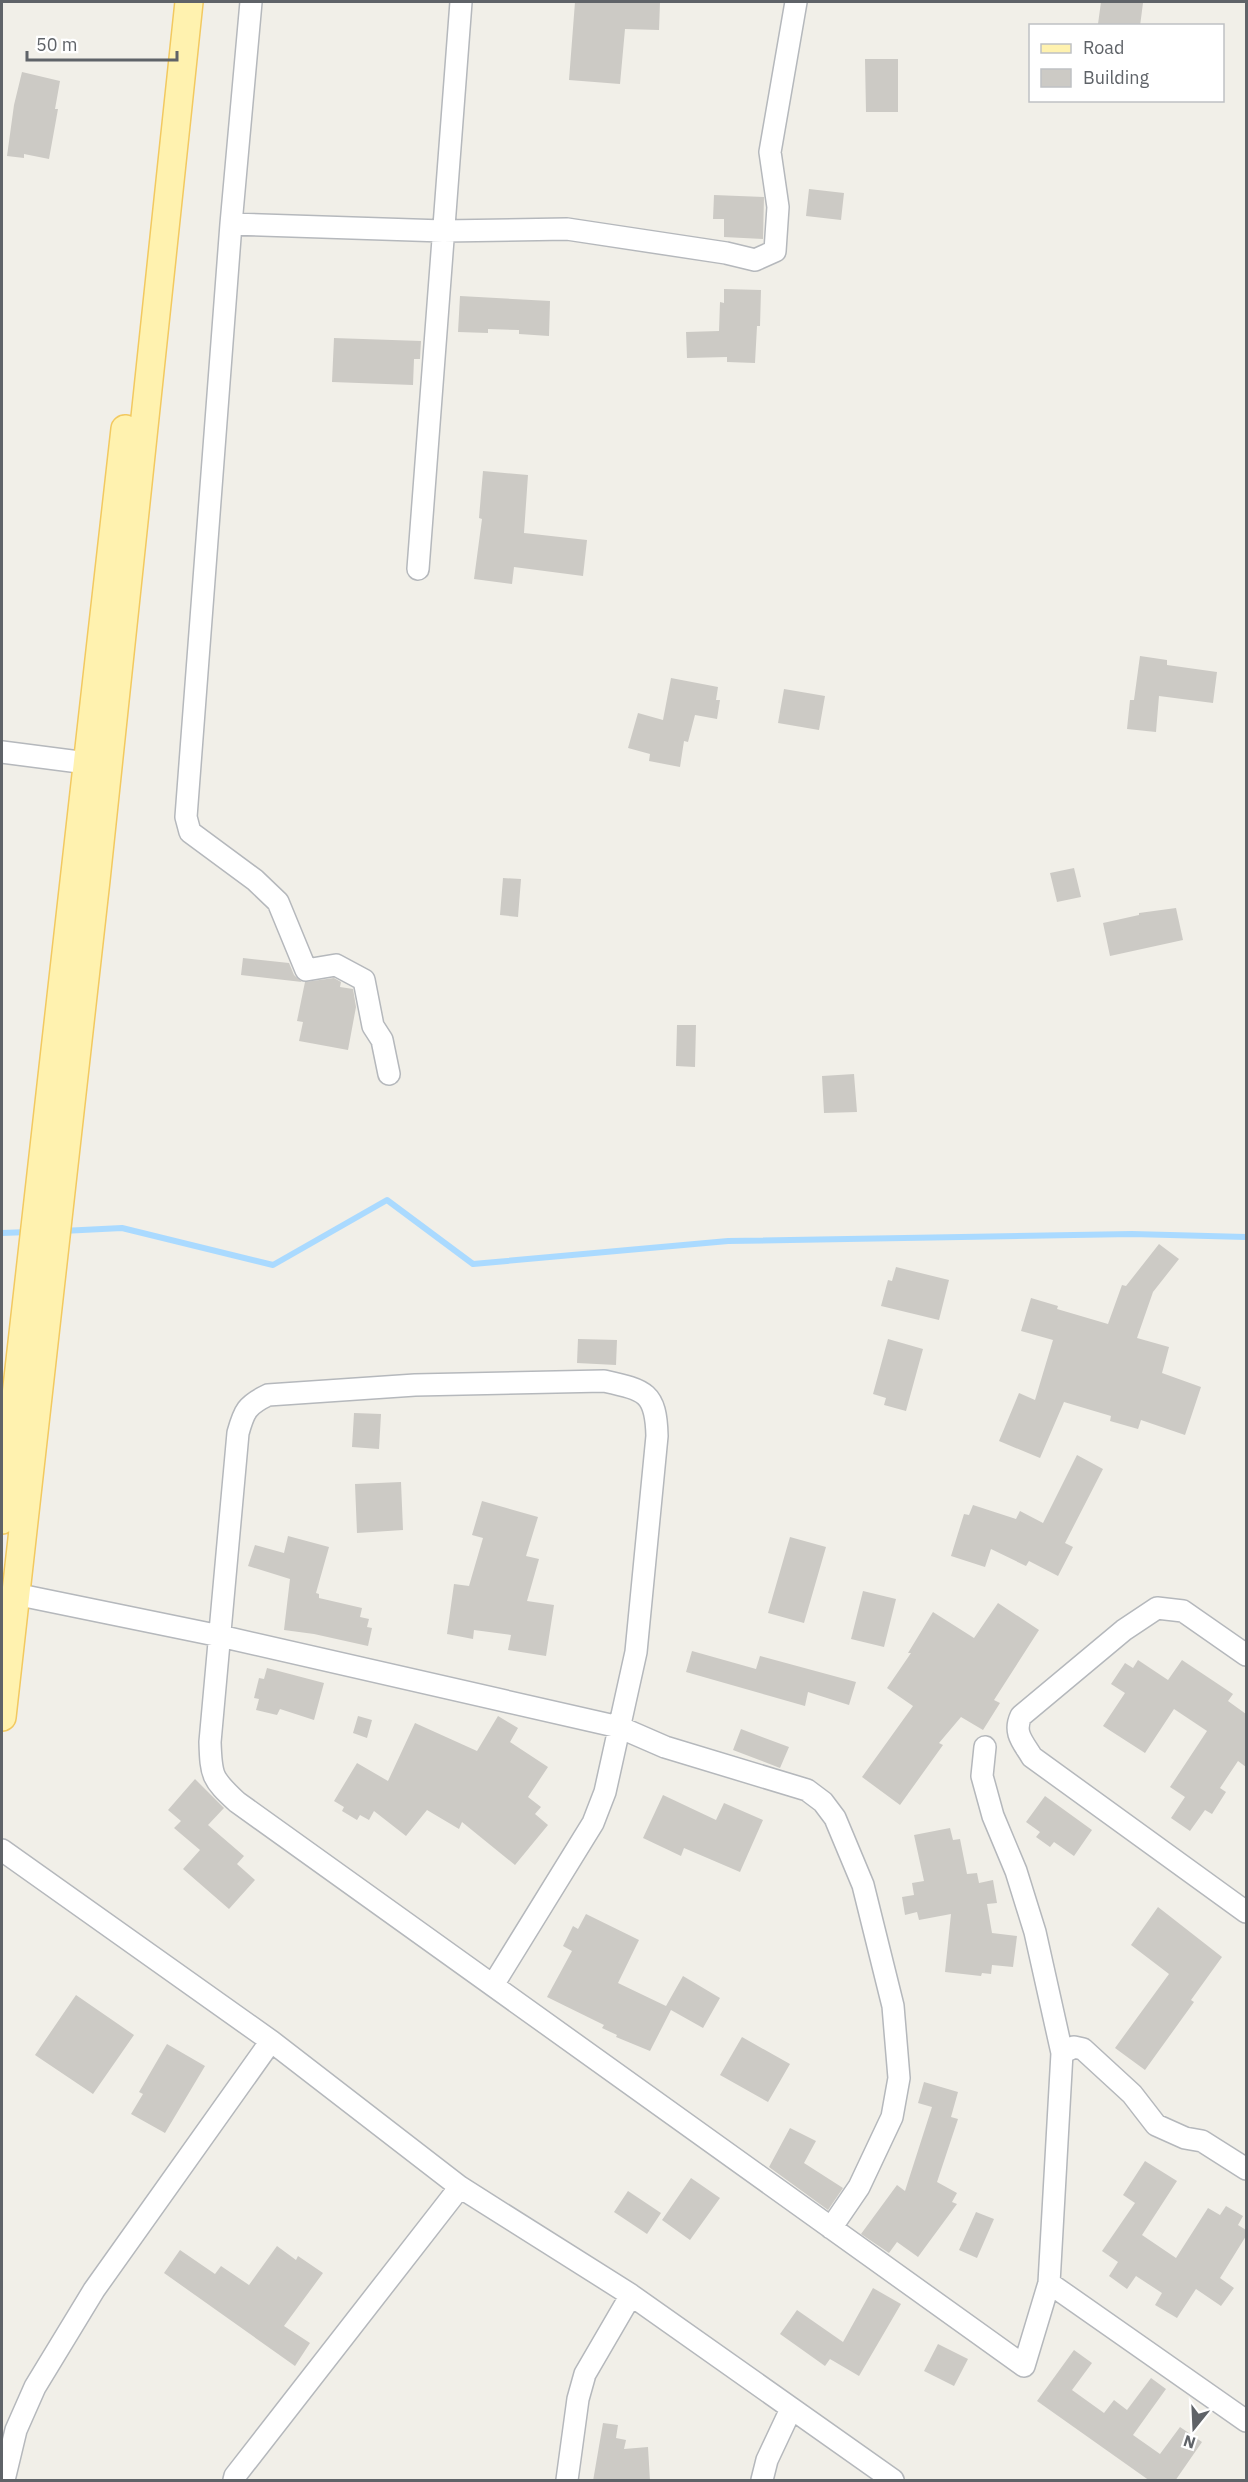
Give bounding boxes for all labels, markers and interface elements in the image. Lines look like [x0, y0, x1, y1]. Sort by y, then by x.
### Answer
scale bar [27, 24, 177, 62]
legend [1029, 24, 1224, 102]
text: 50 m [36, 33, 78, 56]
text: Road [1083, 36, 1124, 59]
text: Building [1083, 66, 1150, 89]
north arrow [1164, 2398, 1224, 2458]
text: N [1181, 2431, 1198, 2454]

